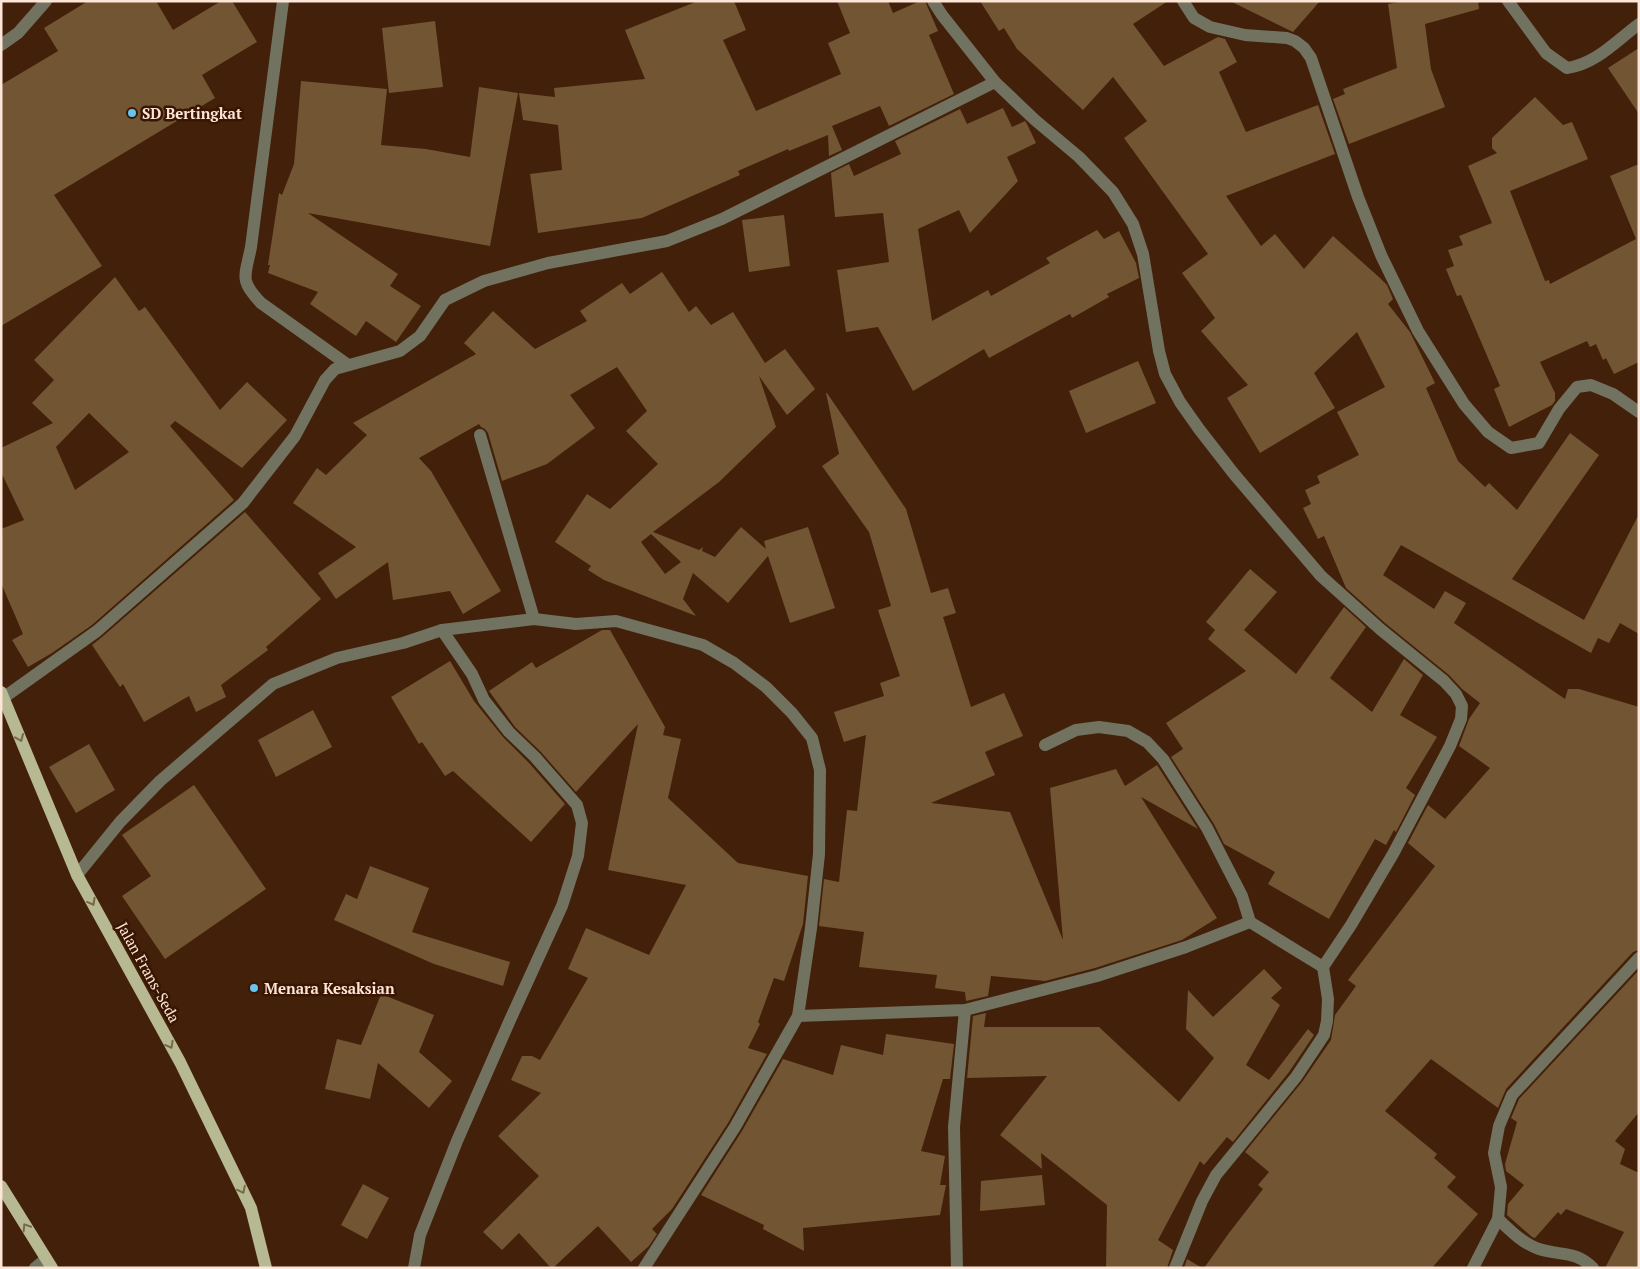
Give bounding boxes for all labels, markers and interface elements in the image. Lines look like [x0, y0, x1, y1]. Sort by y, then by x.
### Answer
place label: SD Bertingkat [142, 103, 242, 123]
marker: SD Bertingkat [126, 107, 138, 119]
one-way arrow [14, 733, 24, 741]
one-way arrow [86, 897, 96, 906]
street label: Jalan Frans-Seda [113, 918, 185, 1026]
place label: Menara Kesaksian [264, 978, 395, 998]
marker: Menara Kesaksian [248, 982, 260, 994]
one-way arrow [164, 1039, 174, 1048]
one-way arrow [236, 1185, 246, 1194]
one-way arrow [23, 1224, 33, 1233]

